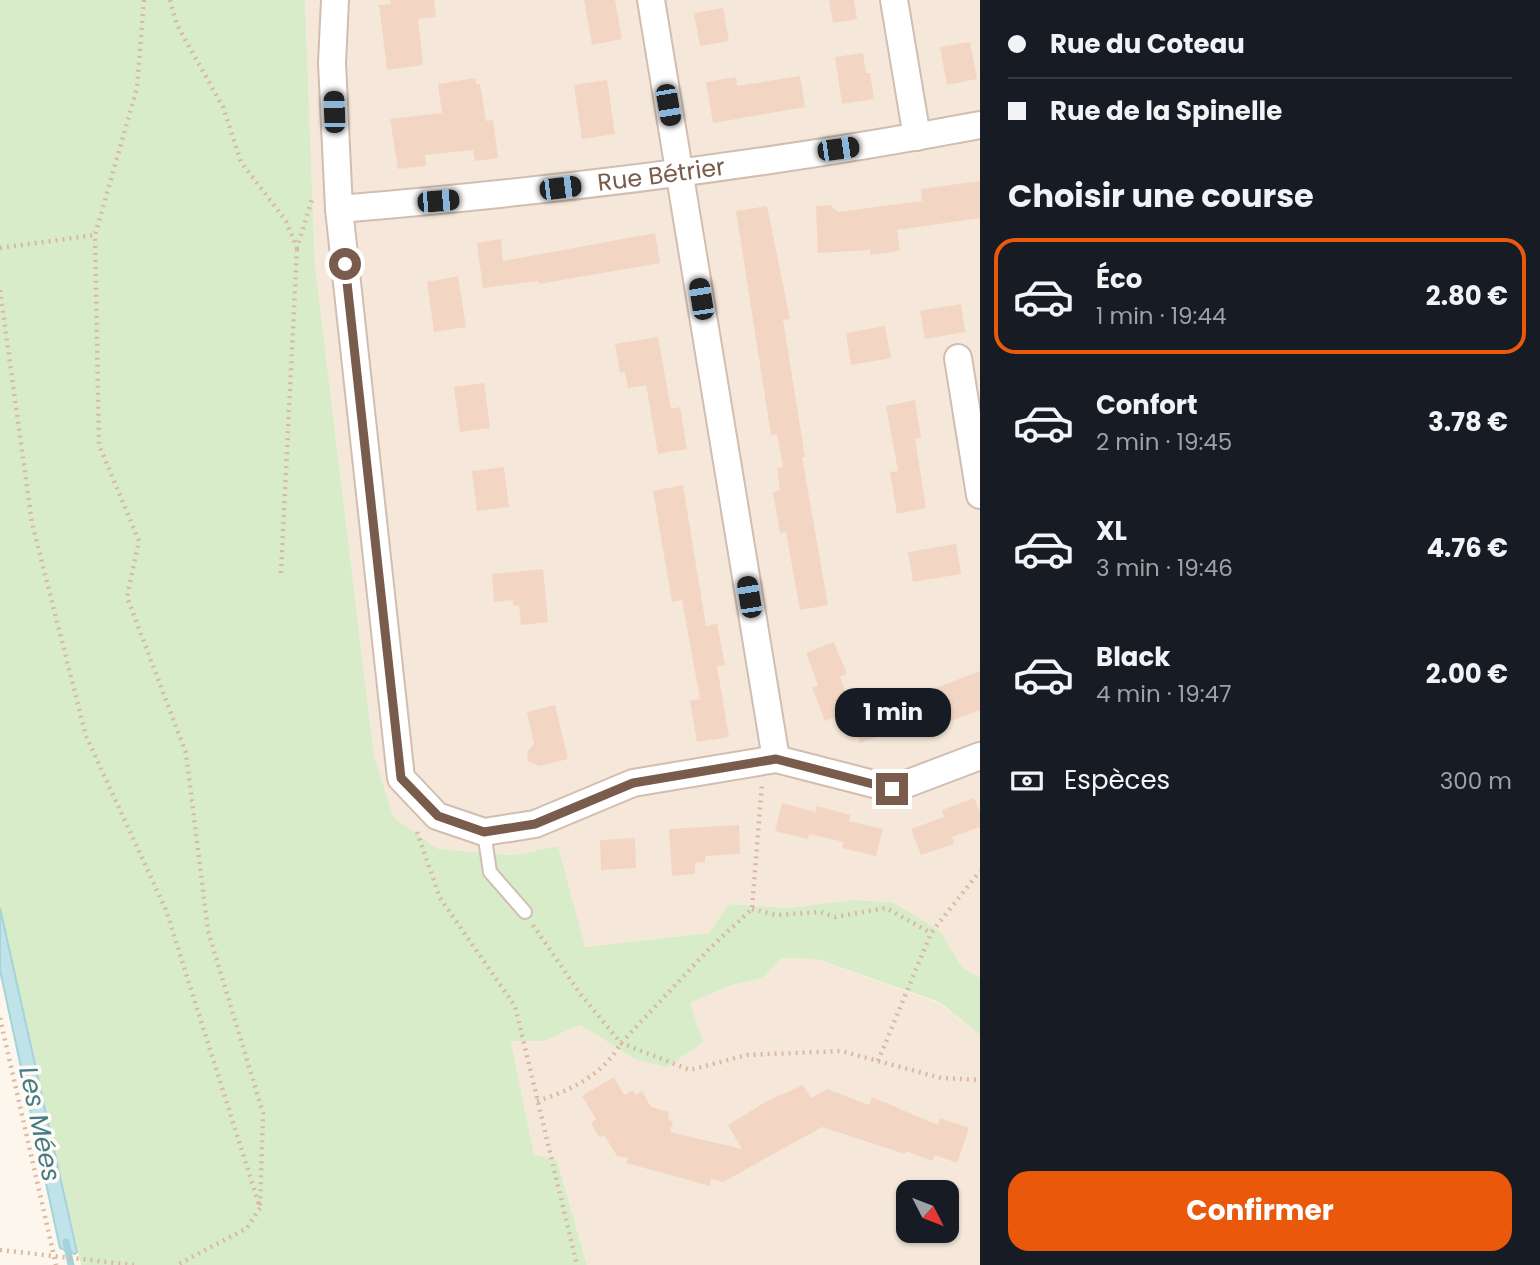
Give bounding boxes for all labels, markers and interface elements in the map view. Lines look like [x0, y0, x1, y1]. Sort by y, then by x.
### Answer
text: Rue du Coteau [1050, 26, 1245, 62]
car [655, 82, 682, 128]
car [323, 91, 346, 133]
text: Rue de la Spinelle [1050, 93, 1282, 129]
car [816, 136, 861, 162]
street label: Rue Bétrier [595, 150, 727, 199]
text: Choisir une course [1008, 173, 1314, 218]
car [538, 175, 583, 201]
car [417, 189, 460, 213]
route start [329, 248, 361, 280]
text: Éco [1096, 261, 1142, 297]
icon: car [1012, 265, 1075, 328]
car [688, 277, 715, 321]
text: 2.80 € [1426, 278, 1508, 314]
text: 1 min · 19:44 [1096, 300, 1226, 332]
text: Confort [1096, 387, 1198, 423]
icon: car [1012, 391, 1075, 454]
text: 3.78 € [1428, 404, 1508, 440]
text: 2 min · 19:45 [1096, 426, 1232, 458]
text: XL [1096, 513, 1127, 549]
icon: car [1012, 517, 1075, 580]
text: 4.76 € [1426, 530, 1508, 566]
text: 3 min · 19:46 [1096, 552, 1233, 584]
car [736, 575, 763, 619]
text: Black [1096, 639, 1170, 675]
icon: car [1012, 643, 1075, 706]
text: 2.00 € [1426, 656, 1508, 692]
text: 4 min · 19:47 [1096, 678, 1232, 710]
callout: 1 min [834, 688, 950, 736]
text: 1 min [863, 696, 923, 728]
icon: cash [1008, 762, 1046, 800]
text: Espèces [1064, 762, 1170, 798]
text: 300 m [1440, 765, 1512, 797]
route end [876, 773, 908, 805]
water label: Les Mées [10, 1063, 70, 1185]
button: Confirmer [1008, 1171, 1512, 1251]
north arrow [896, 1180, 959, 1242]
map controls [896, 1180, 959, 1243]

